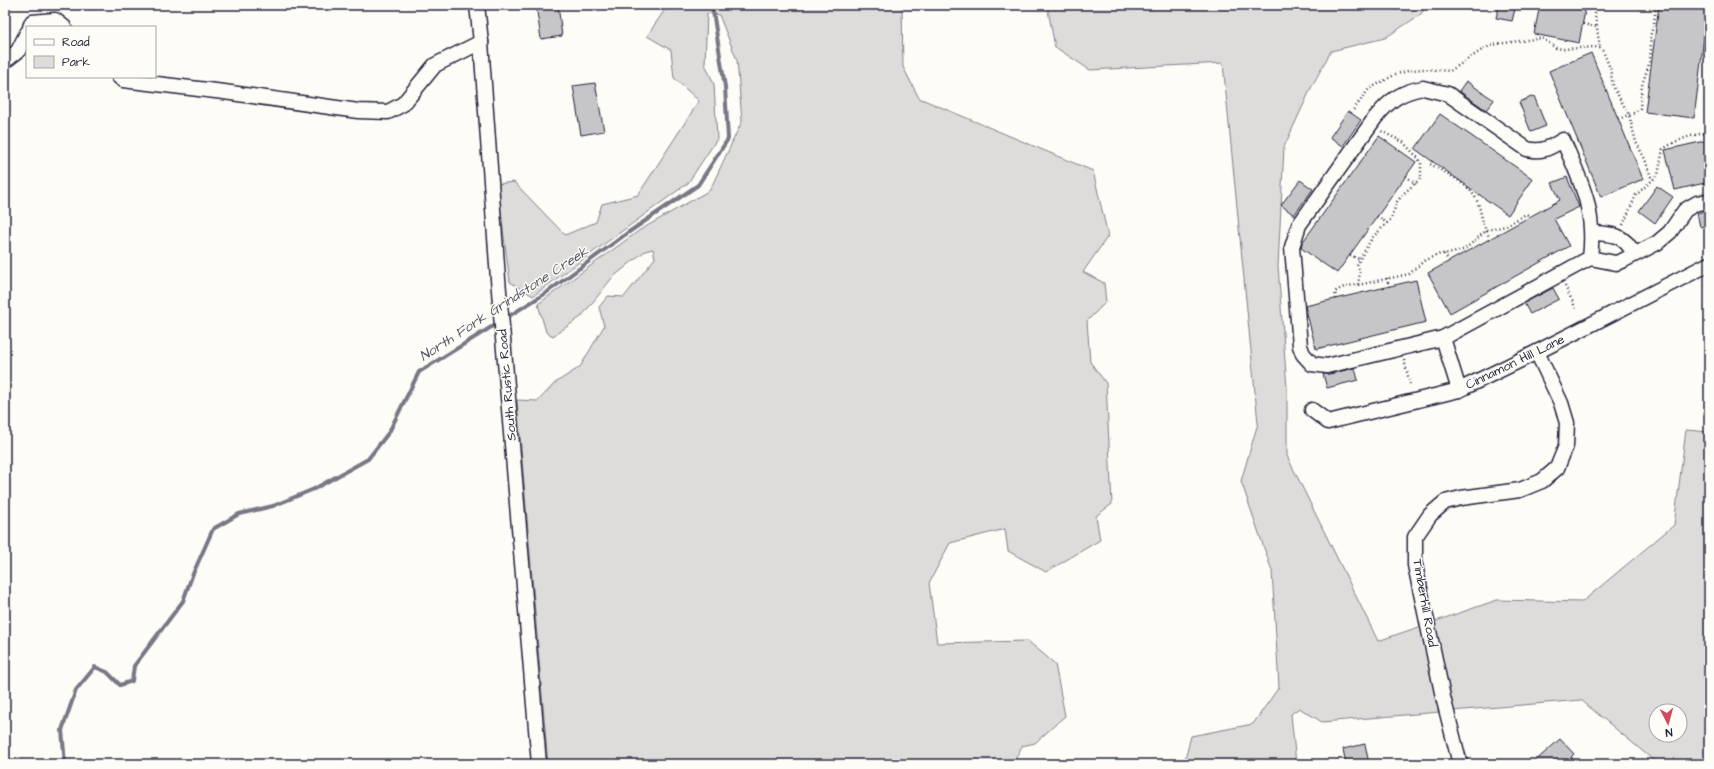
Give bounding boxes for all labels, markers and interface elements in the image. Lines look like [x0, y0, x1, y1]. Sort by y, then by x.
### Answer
legend [26, 26, 156, 78]
text: Road [62, 34, 90, 51]
text: Park [62, 54, 90, 71]
water label: North Fork Grindstone Creek [416, 242, 593, 366]
street label: South Rustic Road [493, 328, 521, 442]
street label: Cinnamon Hill Lane [1462, 330, 1568, 394]
street label: Timberhill Road [1408, 557, 1442, 649]
north arrow [1648, 703, 1688, 743]
text: N [1665, 725, 1673, 740]

